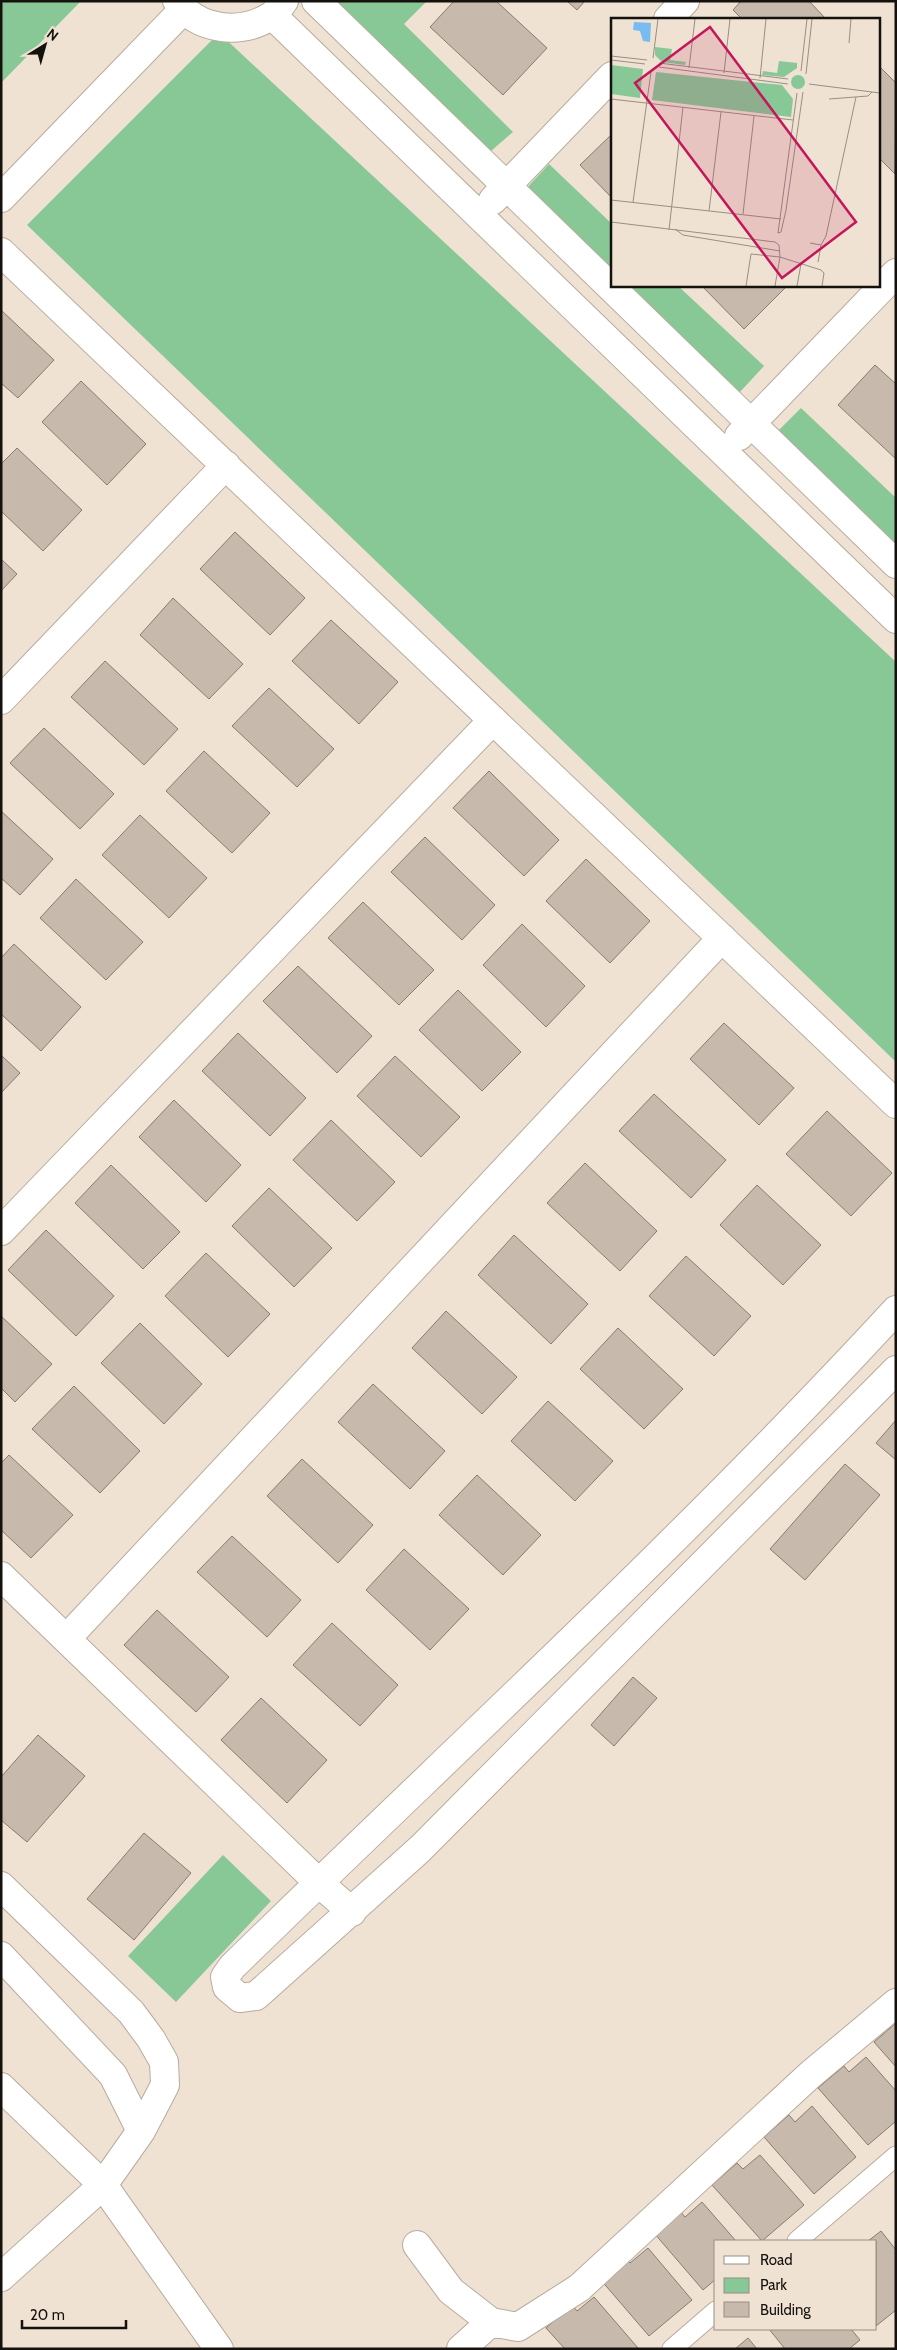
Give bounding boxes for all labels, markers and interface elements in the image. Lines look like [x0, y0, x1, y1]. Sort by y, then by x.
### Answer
inset map [611, 18, 880, 286]
north arrow [20, 20, 70, 70]
text: N [43, 24, 62, 45]
legend [714, 2240, 877, 2330]
text: Road [760, 2251, 793, 2269]
text: Park [760, 2276, 787, 2294]
scale bar [22, 2298, 126, 2330]
text: Building [760, 2301, 811, 2319]
text: 20 m [30, 2306, 65, 2324]

